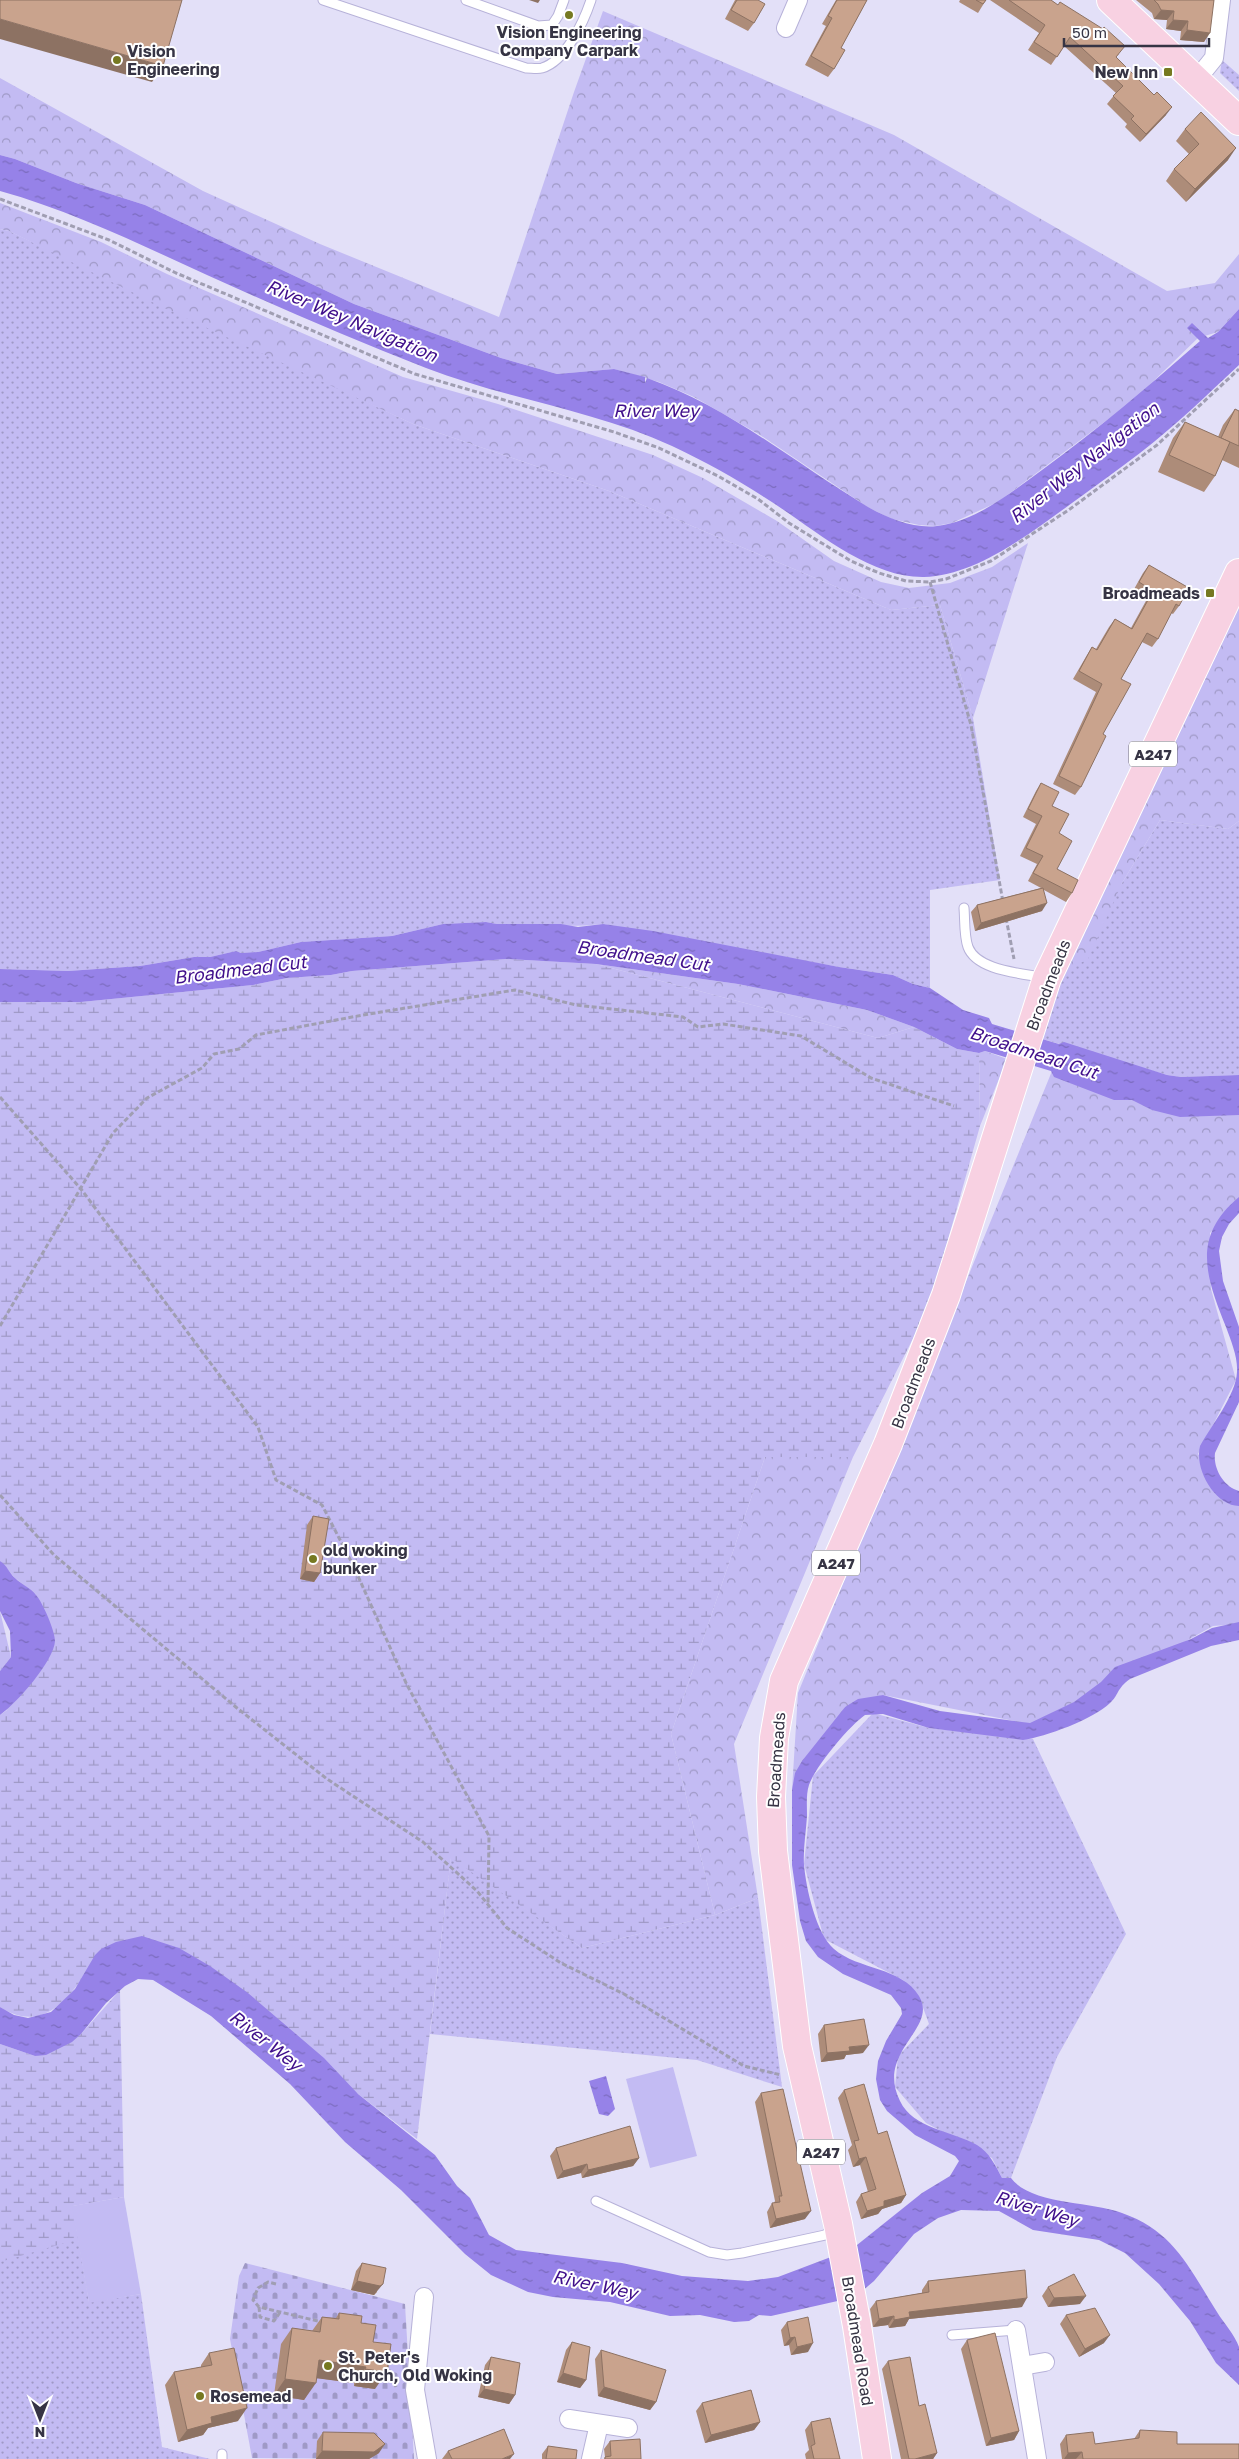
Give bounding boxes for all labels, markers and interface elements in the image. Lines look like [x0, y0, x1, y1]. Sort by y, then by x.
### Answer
marker: Vision Engineering Company Carpark [563, 9, 575, 21]
scale bar [1064, 15, 1209, 47]
place label: Vision Engineering Company Carpark [497, 22, 642, 60]
text: 50 m [1072, 23, 1107, 41]
place label: Vision Engineering [127, 41, 220, 79]
marker: Vision Engineering [111, 54, 123, 66]
place label: New Inn [1094, 62, 1158, 82]
marker: New Inn [1162, 66, 1174, 78]
water label: River Wey Navigation [263, 274, 442, 366]
water label: River Wey Navigation [1005, 396, 1164, 527]
water label: River Wey [613, 399, 702, 421]
place label: Broadmeads [1102, 583, 1200, 603]
marker: Broadmeads [1204, 587, 1216, 599]
road number: A247 [1129, 742, 1177, 766]
water label: Broadmead Cut [575, 935, 712, 975]
street label: Broadmeads [1021, 937, 1075, 1033]
water label: Broadmead Cut [172, 950, 309, 988]
water label: Broadmead Cut [967, 1021, 1103, 1084]
street label: Broadmeads [886, 1335, 940, 1431]
place label: old woking bunker [323, 1540, 408, 1578]
road number: A247 [812, 1550, 860, 1576]
marker: old woking bunker [307, 1553, 319, 1565]
street label: Broadmeads [763, 1711, 789, 1809]
water label: River Wey [226, 2005, 309, 2077]
road number: A247 [797, 2140, 845, 2164]
water label: River Wey [993, 2185, 1084, 2232]
water label: River Wey [551, 2264, 642, 2304]
street label: Broadmead Road [838, 2275, 878, 2407]
place label: St. Peter's Church, Old Woking [338, 2347, 492, 2385]
marker: St. Peter's Church, Old Woking [322, 2360, 334, 2372]
place label: Rosemead [210, 2386, 292, 2406]
marker: Rosemead [194, 2390, 206, 2402]
north arrow [15, 2394, 65, 2444]
text: N [35, 2424, 45, 2441]

